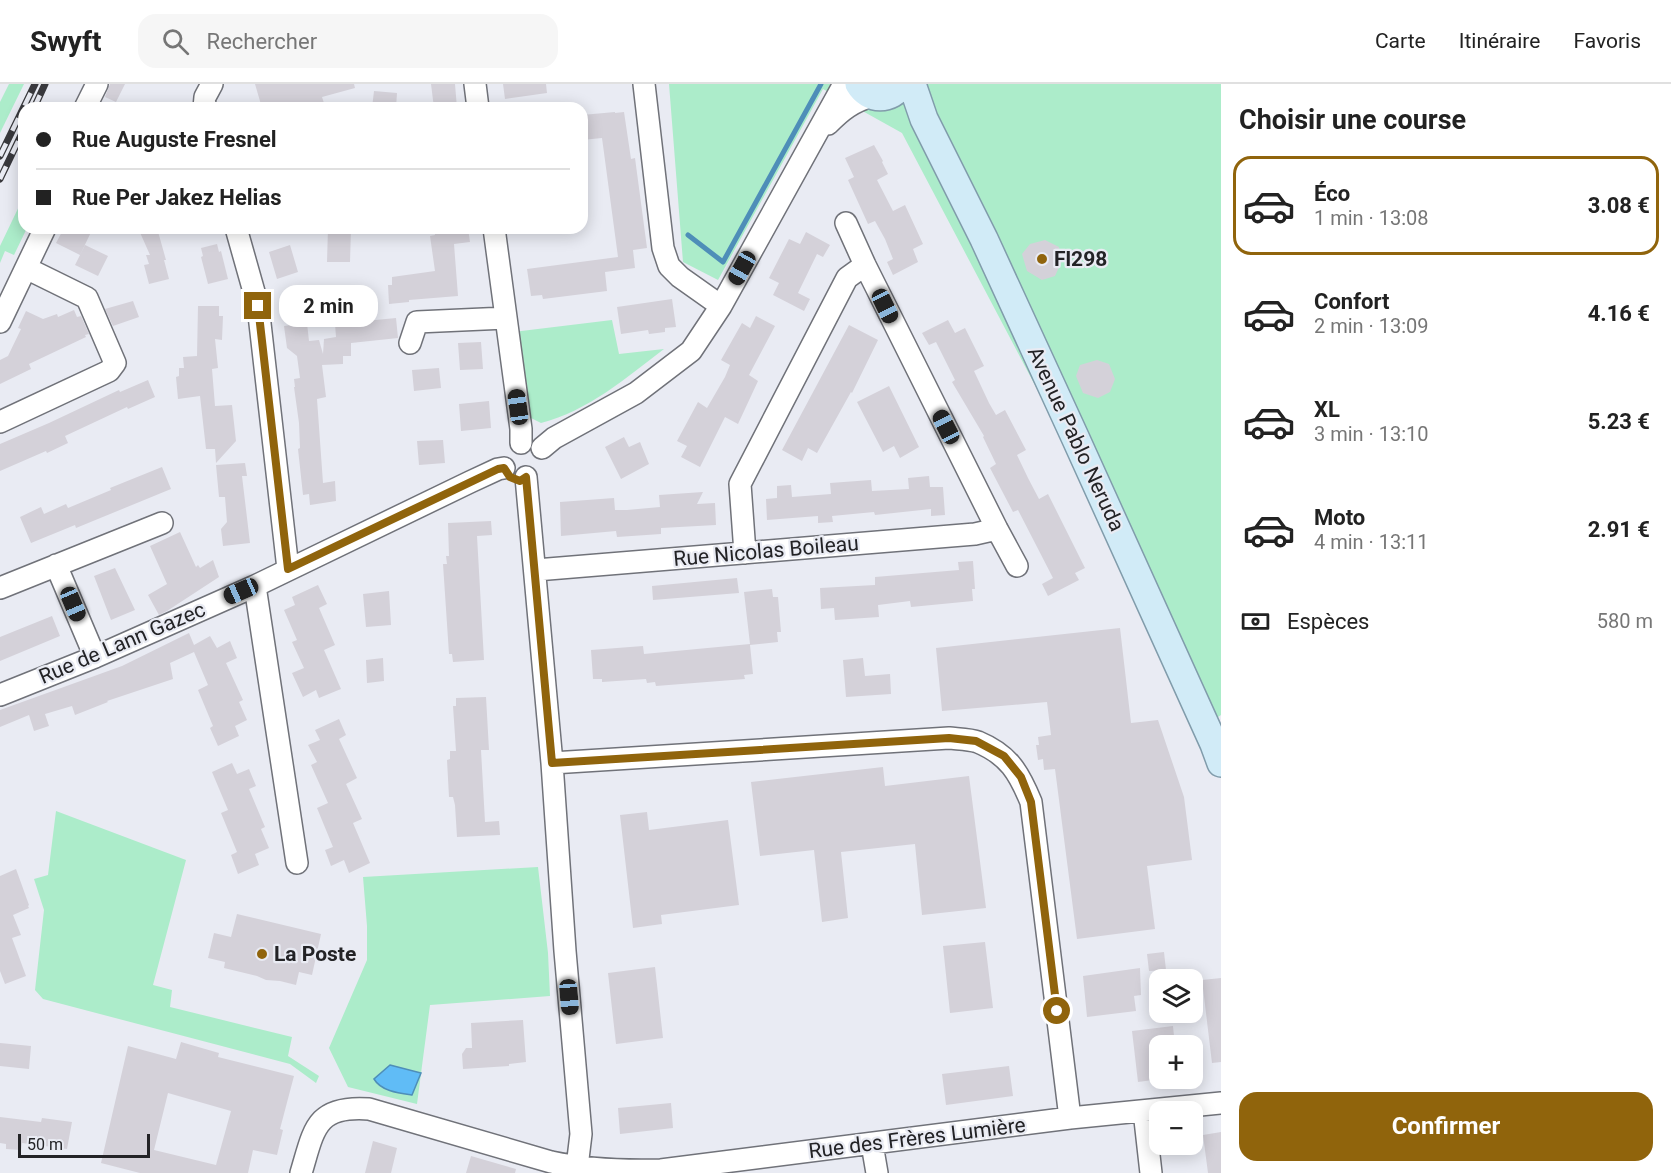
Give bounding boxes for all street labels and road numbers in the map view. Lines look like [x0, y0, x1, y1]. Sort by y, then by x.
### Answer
street label: Avenue Pablo Neruda [1023, 343, 1129, 535]
street label: Rue Nicolas Boileau [672, 531, 860, 571]
street label: Rue de Lann Gazec [35, 597, 209, 689]
street label: Rue des Frères Lumière [807, 1113, 1027, 1163]

